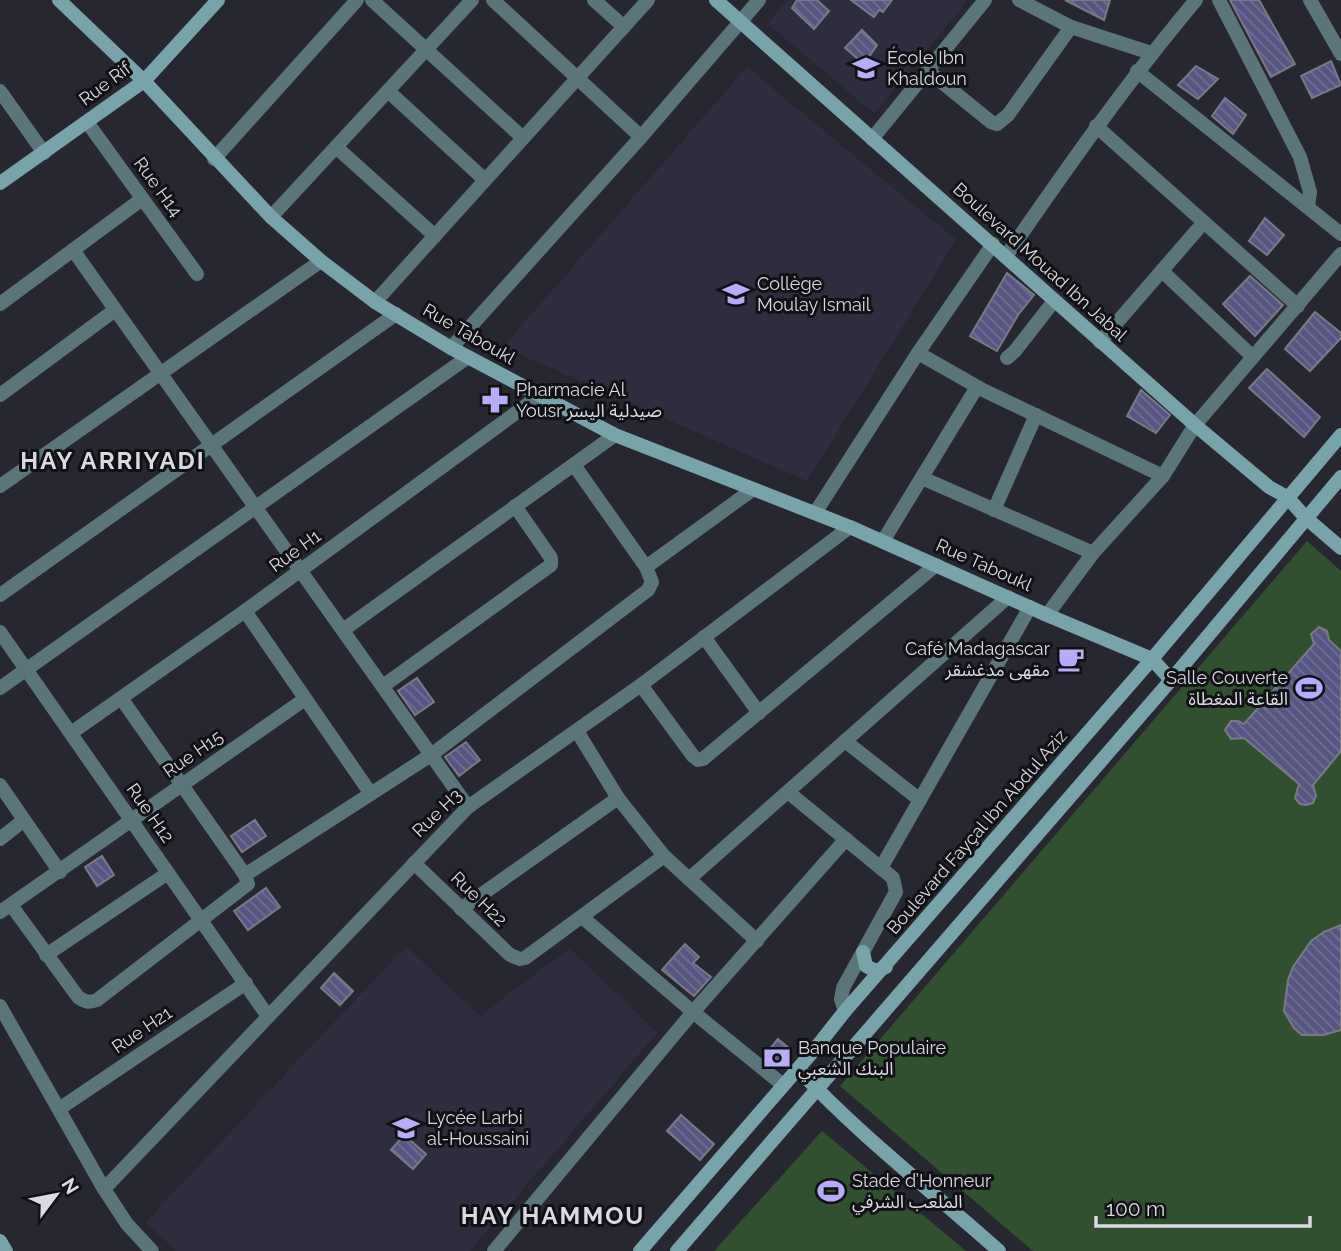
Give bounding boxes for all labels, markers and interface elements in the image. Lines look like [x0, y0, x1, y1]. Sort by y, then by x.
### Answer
place label: École Ibn Khaldoun [887, 46, 967, 89]
school or university icon: École Ibn Khaldoun [851, 53, 881, 83]
street label: Rue Rif [75, 57, 135, 110]
street label: Rue H14 [130, 153, 187, 221]
street label: Boulevard Mouad Ibn Jabal [949, 178, 1132, 345]
place label: Collège Moulay Ismail [757, 273, 871, 315]
school or university icon: Collège Moulay Ismail [721, 279, 751, 309]
street label: Rue Taboukl [419, 299, 519, 368]
place label: Pharmacie Al Yousr صيدلية اليسر [516, 379, 662, 422]
pharmacy icon: Pharmacie Al Yousr صيدلية اليسر [480, 385, 510, 415]
district label: HAY ARRIYADI [20, 446, 206, 475]
street label: Rue H1 [265, 525, 325, 576]
street label: Rue Taboukl [933, 534, 1036, 595]
place label: Café Madagascar مقهى مدغشقر [905, 638, 1051, 681]
cafe icon: Café Madagascar مقهى مدغشقر [1056, 644, 1086, 674]
place label: Salle Couverte القاعة المغطاة [1166, 667, 1288, 709]
sports icon: Salle Couverte القاعة المغطاة [1294, 673, 1324, 703]
street label: Rue H15 [159, 725, 227, 782]
street label: Boulevard Fayçal Ibn Abdul Aziz [882, 725, 1071, 938]
street label: Rue H12 [122, 779, 178, 847]
street label: Rue H3 [408, 784, 466, 841]
street label: Rue H22 [447, 867, 512, 930]
street label: Rue H21 [108, 1002, 176, 1057]
place label: Banque Populaire البنك الشعبي [798, 1037, 946, 1082]
bank icon: Banque Populaire البنك الشعبي [762, 1043, 792, 1073]
place label: Lycée Larbi al-Houssaini [427, 1107, 529, 1149]
school or university icon: Lycée Larbi al-Houssaini [391, 1113, 421, 1143]
north arrow [21, 1160, 91, 1230]
place label: Stade d’Honneur الملعب الشرفي [852, 1170, 992, 1215]
text: N [57, 1174, 84, 1198]
sports icon: Stade d’Honneur الملعب الشرفي [816, 1176, 846, 1206]
scale bar [1096, 1184, 1310, 1228]
text: 100 m [1106, 1196, 1165, 1221]
district label: HAY HAMMOU [461, 1201, 645, 1230]

